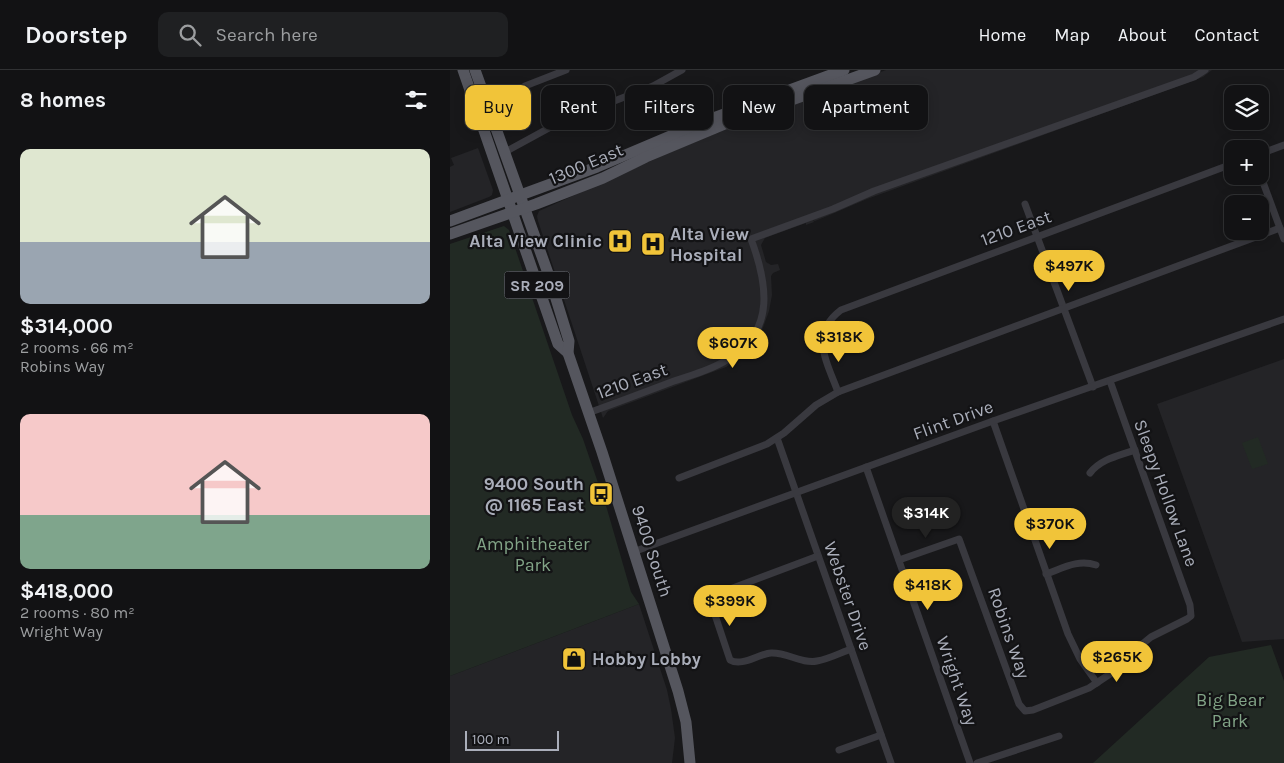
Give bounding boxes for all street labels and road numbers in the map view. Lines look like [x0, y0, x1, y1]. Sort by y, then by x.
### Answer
street label: 1300 East [546, 138, 627, 189]
street label: 1210 East [978, 205, 1055, 251]
road number: SR 209 [504, 272, 570, 298]
street label: 1210 East [594, 358, 671, 404]
street label: Flint Drive [910, 395, 996, 445]
street label: Sleepy Hollow Lane [1129, 416, 1203, 570]
street label: 9400 South [627, 502, 677, 600]
street label: Webster Drive [819, 539, 877, 653]
street label: Robins Way [983, 584, 1035, 682]
street label: Wright Way [931, 633, 983, 729]

